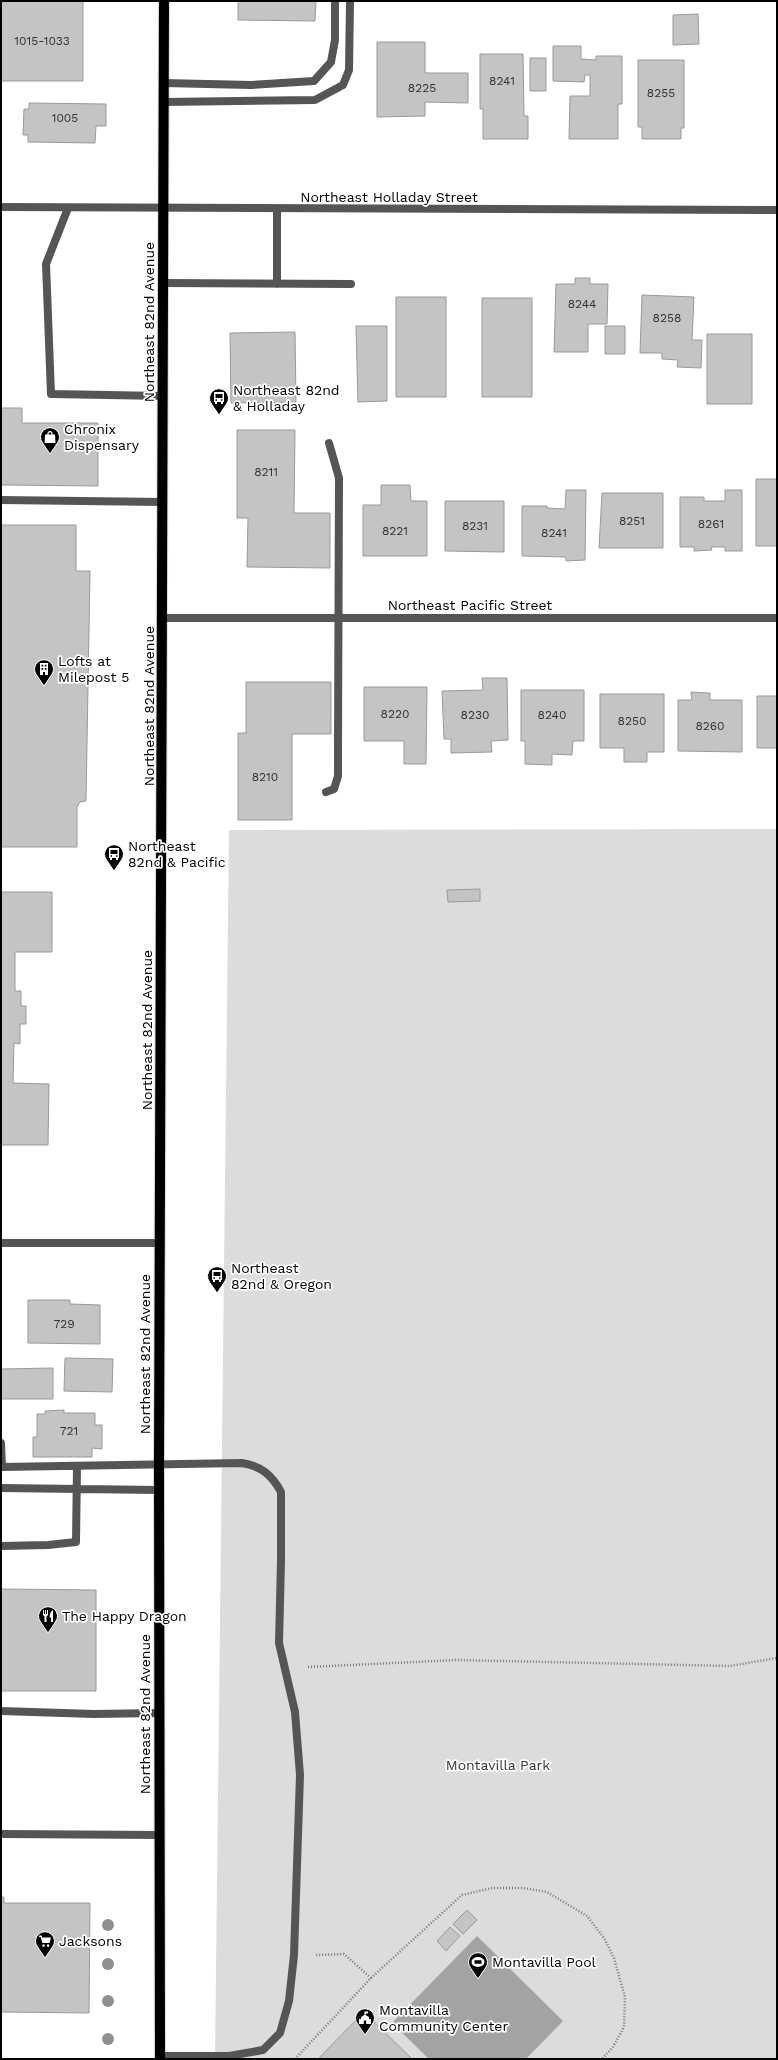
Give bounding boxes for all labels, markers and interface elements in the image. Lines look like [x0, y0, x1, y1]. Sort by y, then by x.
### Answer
house number: 1015-1033 [14, 34, 70, 48]
house number: 8241 [489, 74, 515, 88]
house number: 8225 [408, 81, 436, 95]
house number: 8255 [647, 86, 675, 100]
house number: 1005 [52, 111, 78, 125]
street label: Northeast Holladay Street [300, 189, 478, 205]
street label: Northeast 82nd Avenue [141, 242, 157, 402]
house number: 8244 [568, 297, 596, 311]
house number: 8258 [653, 311, 681, 325]
place label: Northeast 82nd & Holladay [233, 382, 340, 414]
bus stop icon: Northeast 82nd & Holladay [208, 387, 230, 415]
place label: Chronix Dispensary [64, 421, 140, 453]
shop icon: Chronix Dispensary [39, 426, 61, 454]
house number: 8211 [254, 465, 278, 479]
house number: 8251 [619, 514, 645, 528]
house number: 8261 [698, 517, 724, 531]
house number: 8231 [462, 519, 488, 533]
house number: 8221 [382, 524, 408, 538]
house number: 8241 [541, 526, 567, 540]
street label: Northeast Pacific Street [388, 597, 552, 613]
street label: Northeast 82nd Avenue [141, 626, 157, 786]
place label: Lofts at Milepost 5 [58, 653, 129, 685]
building icon: Lofts at Milepost 5 [33, 658, 55, 686]
house number: 8220 [381, 707, 409, 721]
house number: 8230 [461, 708, 489, 722]
house number: 8240 [538, 708, 566, 722]
house number: 8250 [618, 714, 646, 728]
house number: 8260 [695, 719, 725, 733]
house number: 8210 [252, 770, 278, 784]
place label: Northeast 82nd & Pacific [128, 838, 226, 870]
bus stop icon: Northeast 82nd & Pacific [103, 843, 125, 871]
street label: Northeast 82nd Avenue [139, 950, 155, 1110]
place label: Northeast 82nd & Oregon [231, 1260, 332, 1292]
bus stop icon: Northeast 82nd & Oregon [206, 1265, 228, 1293]
street label: Northeast 82nd Avenue [137, 1274, 153, 1434]
house number: 729 [53, 1317, 75, 1331]
house number: 721 [60, 1424, 78, 1438]
restaurant icon: The Happy Dragon [37, 1605, 59, 1633]
place label: The Happy Dragon [62, 1608, 187, 1624]
street label: Northeast 82nd Avenue [137, 1634, 153, 1794]
park label: Montavilla Park [446, 1757, 550, 1773]
supermarket icon: Jacksons [34, 1930, 56, 1958]
place label: Jacksons [59, 1933, 122, 1949]
sports icon: Montavilla Pool [467, 1951, 489, 1979]
place label: Montavilla Pool [492, 1954, 597, 1970]
place label: Montavilla Community Center [379, 2002, 508, 2034]
public building icon: Montavilla Community Center [354, 2007, 376, 2035]

